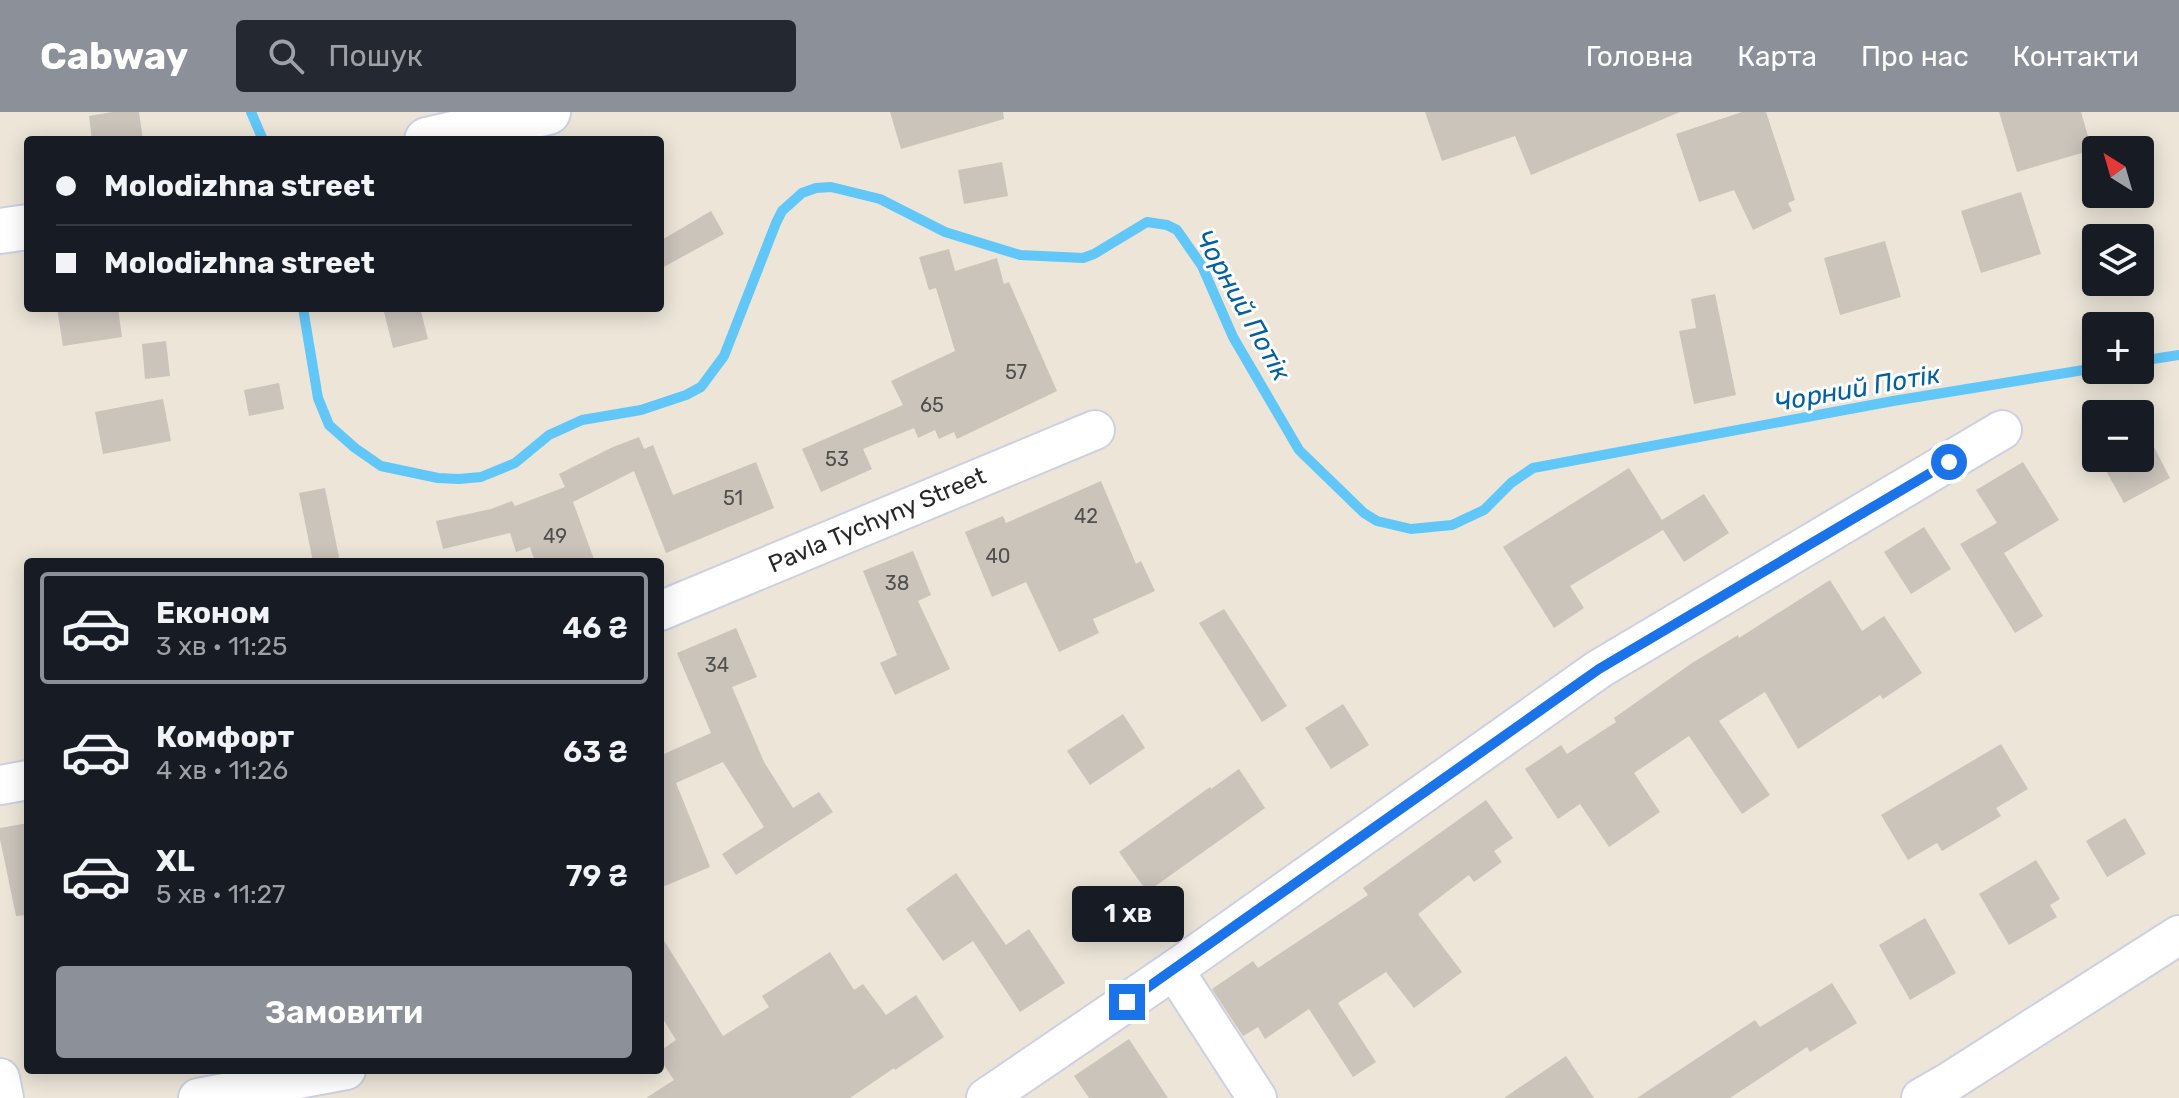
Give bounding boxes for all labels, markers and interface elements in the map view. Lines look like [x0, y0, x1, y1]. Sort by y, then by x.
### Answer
search box [236, 20, 796, 92]
text: Cabway [40, 33, 188, 79]
icon: search [264, 34, 308, 78]
text: Пошук [328, 38, 423, 74]
text: Головна [1586, 40, 1693, 73]
text: Карта [1737, 40, 1817, 73]
text: Про нас [1861, 40, 1969, 73]
text: Контакти [2013, 40, 2139, 73]
north arrow [2082, 136, 2154, 208]
map controls [2082, 136, 2154, 472]
text: Molodizhna street [104, 168, 375, 204]
water label: Чорний Потік [1188, 224, 1297, 387]
button: layers [2082, 224, 2154, 296]
text: Molodizhna street [104, 245, 375, 281]
button: + [2082, 312, 2154, 384]
water label: Чорний Потік [1772, 359, 1943, 418]
house number: 57 [1005, 360, 1027, 384]
house number: 65 [920, 393, 944, 417]
button: − [2082, 400, 2154, 472]
route start [1931, 444, 1967, 480]
house number: 53 [825, 447, 849, 471]
street label: Pavla Tychyny Street [764, 462, 990, 578]
house number: 51 [723, 486, 743, 510]
house number: 42 [1074, 504, 1098, 528]
house number: 49 [543, 524, 567, 548]
house number: 40 [985, 544, 1011, 568]
house number: 38 [885, 571, 909, 595]
icon: car [60, 592, 132, 664]
text: Економ [156, 595, 270, 631]
text: 46 ₴ [562, 610, 628, 646]
text: 3 хв · 11:25 [156, 631, 288, 662]
house number: 34 [705, 653, 729, 677]
icon: car [60, 716, 132, 788]
text: Комфорт [156, 719, 294, 755]
text: 63 ₴ [563, 734, 628, 770]
text: 4 хв · 11:26 [156, 755, 288, 786]
icon: car [60, 840, 132, 912]
text: XL [156, 843, 195, 879]
text: 79 ₴ [566, 858, 628, 894]
text: 5 хв · 11:27 [156, 879, 285, 910]
callout: 1 хв [1071, 886, 1183, 942]
text: 1 хв [1104, 898, 1152, 929]
button: Замовити [56, 966, 632, 1058]
route end [1109, 984, 1145, 1020]

